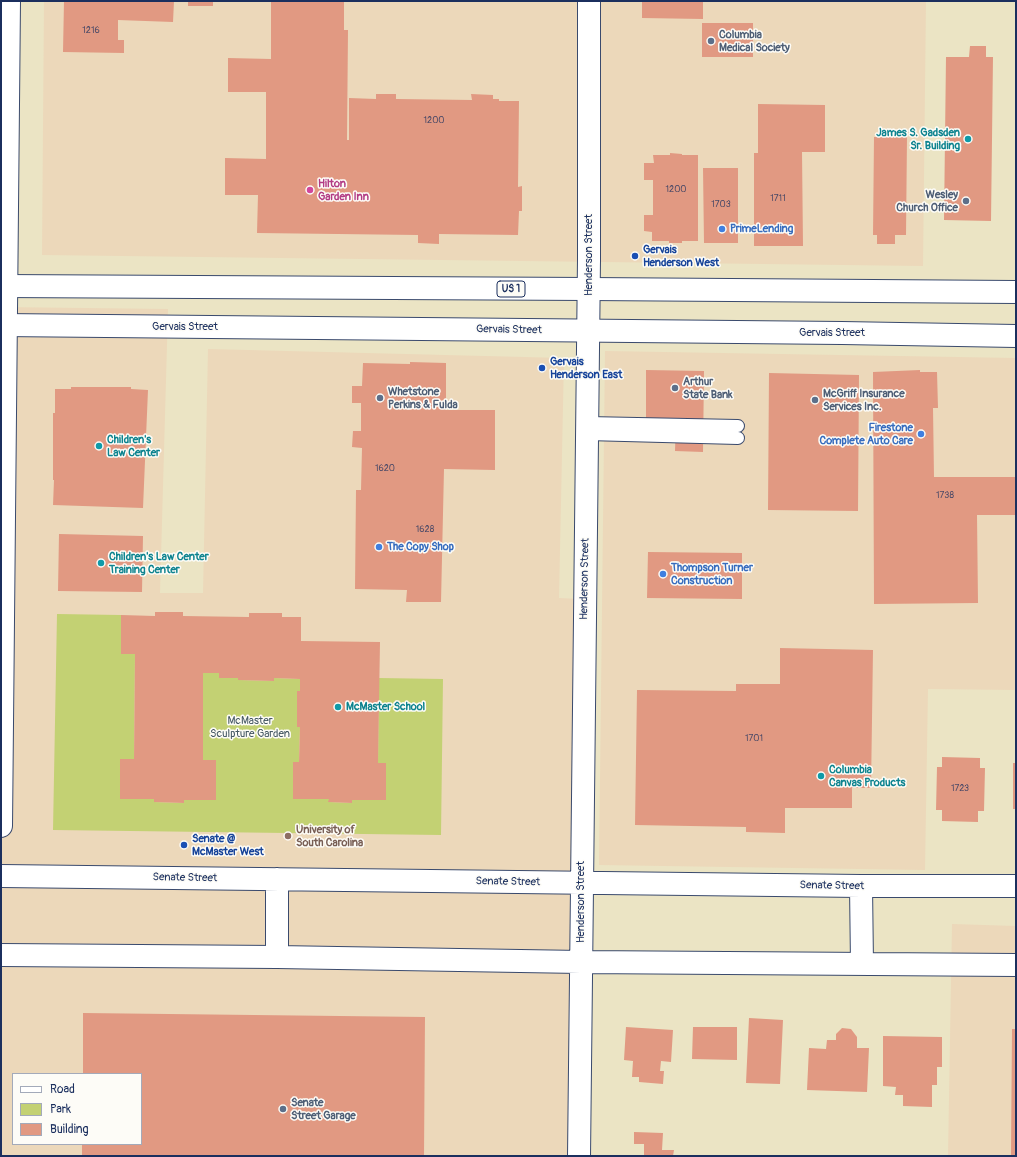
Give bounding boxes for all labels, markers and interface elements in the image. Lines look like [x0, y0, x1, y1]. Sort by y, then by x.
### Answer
house number: 1216 [82, 26, 100, 36]
place label: Columbia Medical Society [719, 28, 790, 54]
marker: Columbia Medical Society [706, 36, 716, 46]
house number: 1200 [424, 116, 444, 126]
place label: James S. Gadsden Sr. Building [876, 126, 960, 152]
marker: James S. Gadsden Sr. Building [963, 134, 973, 144]
place label: Hilton Garden Inn [318, 177, 369, 203]
marker: Hilton Garden Inn [305, 185, 315, 195]
house number: 1200 [666, 185, 686, 195]
place label: Wesley Church Office [896, 188, 958, 214]
house number: 1711 [770, 194, 786, 204]
marker: Wesley Church Office [961, 196, 971, 206]
house number: 1703 [711, 200, 731, 210]
street label: Henderson Street [582, 214, 596, 296]
place label: PrimeLending [730, 222, 793, 236]
marker: PrimeLending [717, 224, 727, 234]
place label: Gervais Henderson West [643, 243, 719, 269]
marker: Gervais Henderson West [630, 251, 640, 261]
road number: US 1 [497, 281, 525, 297]
street label: Gervais Street [152, 320, 218, 334]
street label: Gervais Street [476, 323, 542, 337]
street label: Gervais Street [799, 326, 865, 340]
place label: Gervais Henderson East [550, 355, 622, 381]
marker: Gervais Henderson East [537, 363, 547, 373]
place label: Arthur State Bank [683, 375, 733, 401]
marker: Arthur State Bank [670, 383, 680, 393]
place label: Whetstone Perkins & Fulda [388, 385, 458, 411]
place label: McGriff Insurance Services Inc. [823, 387, 905, 413]
marker: Whetstone Perkins & Fulda [375, 393, 385, 403]
marker: McGriff Insurance Services Inc. [810, 395, 820, 405]
place label: Firestone Complete Auto Care [819, 421, 913, 447]
marker: Firestone Complete Auto Care [916, 429, 926, 439]
place label: Children's Law Center [107, 433, 160, 459]
marker: Children's Law Center [94, 441, 104, 451]
house number: 1620 [375, 464, 395, 474]
house number: 1738 [936, 491, 954, 501]
house number: 1628 [416, 525, 434, 535]
street label: Henderson Street [578, 538, 592, 620]
place label: The Copy Shop [387, 540, 454, 554]
marker: The Copy Shop [374, 542, 384, 552]
place label: Children's Law Center Training Center [109, 550, 209, 576]
marker: Children's Law Center Training Center [96, 558, 106, 568]
place label: Thompson Turner Construction [671, 561, 753, 587]
marker: Thompson Turner Construction [658, 569, 668, 579]
place label: McMaster School [346, 700, 425, 714]
marker: McMaster School [333, 702, 343, 712]
park label: McMaster Sculpture Garden [210, 714, 290, 740]
house number: 1701 [745, 734, 763, 744]
place label: Columbia Canvas Products [829, 763, 906, 789]
marker: Columbia Canvas Products [816, 771, 826, 781]
house number: 1723 [951, 784, 969, 794]
place label: University of South Carolina [296, 823, 363, 849]
marker: University of South Carolina [283, 831, 293, 841]
place label: Senate @ McMaster West [192, 832, 264, 858]
marker: Senate @ McMaster West [179, 840, 189, 850]
street label: Henderson Street [574, 861, 588, 943]
street label: Senate Street [153, 871, 217, 885]
street label: Senate Street [476, 875, 540, 889]
street label: Senate Street [800, 879, 864, 893]
legend [12, 1073, 142, 1145]
text: Road [50, 1082, 75, 1097]
place label: Senate Street Garage [291, 1096, 356, 1122]
text: Park [50, 1102, 71, 1117]
marker: Senate Street Garage [278, 1104, 288, 1114]
text: Building [50, 1122, 89, 1137]

